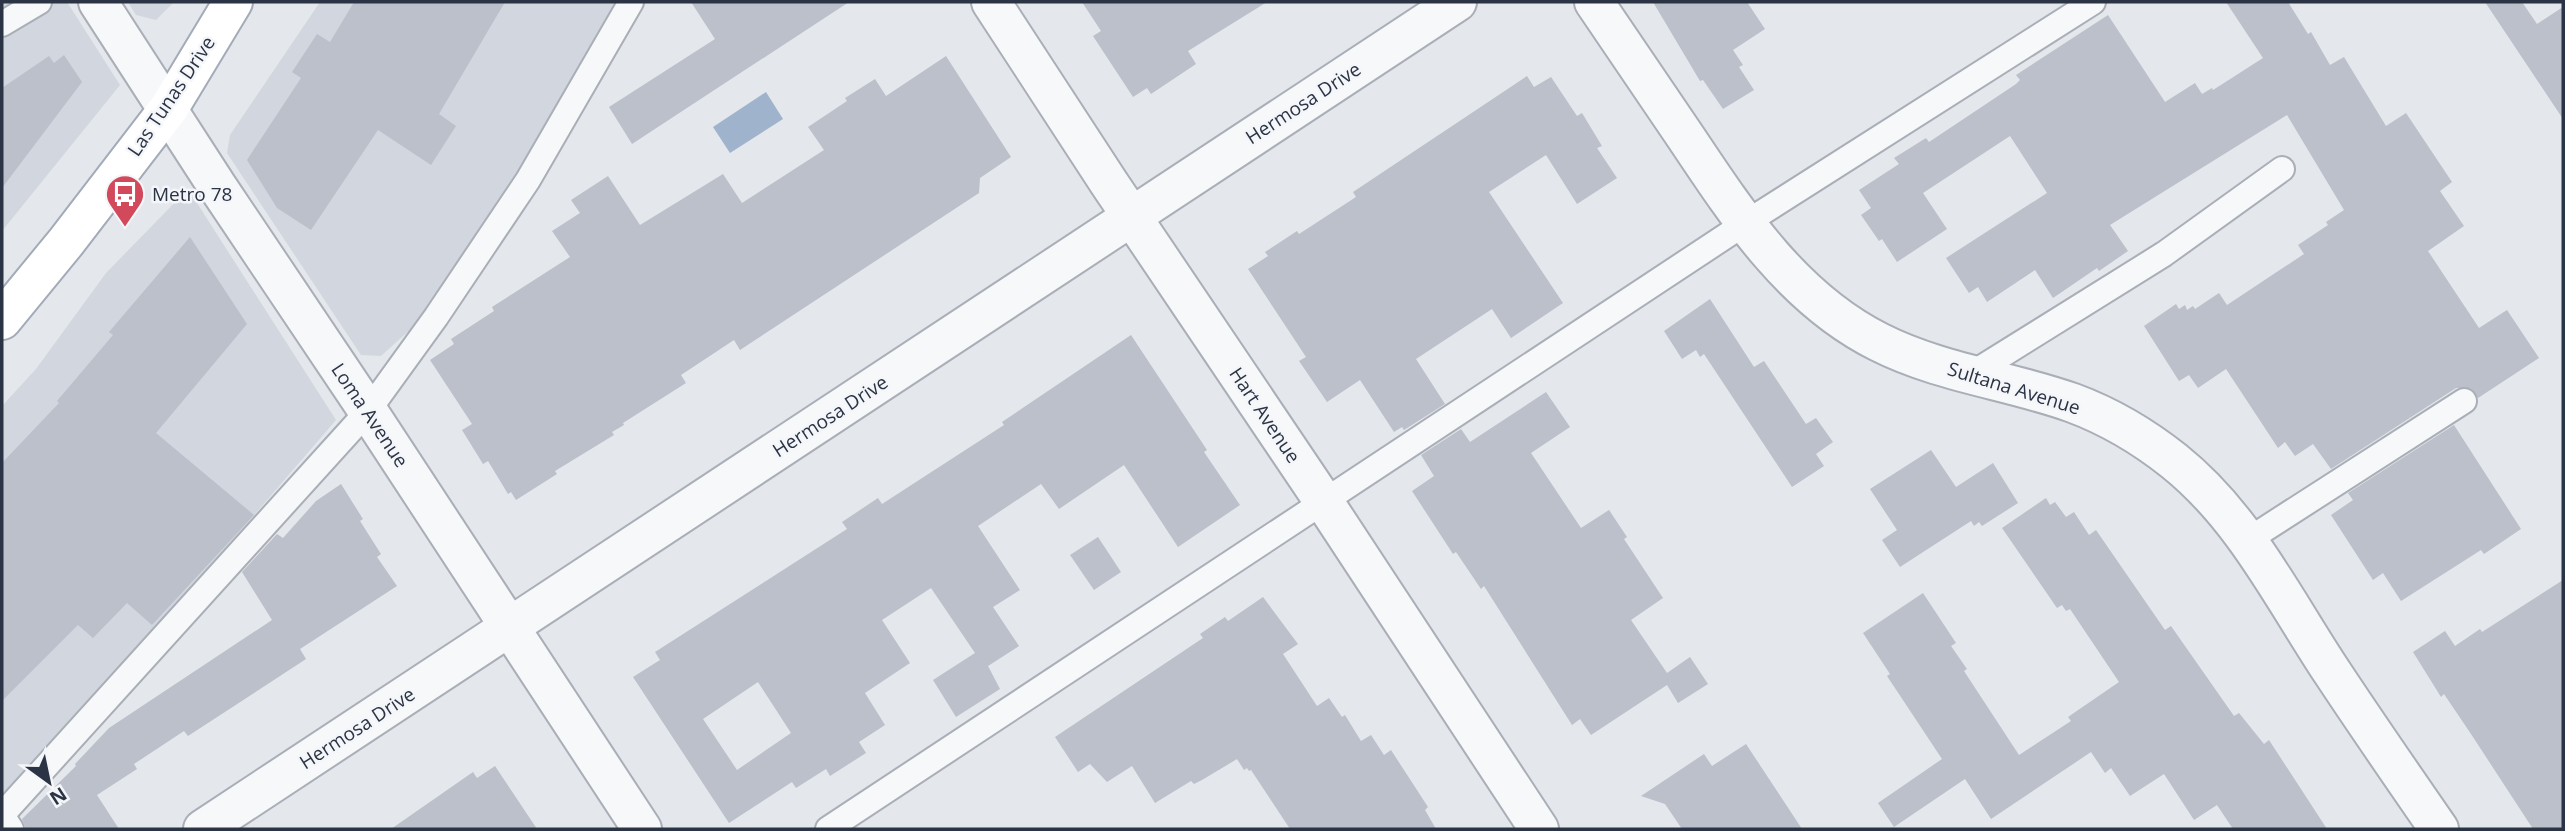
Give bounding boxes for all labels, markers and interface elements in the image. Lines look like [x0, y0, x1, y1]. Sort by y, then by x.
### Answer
street label: Las Tunas Drive [121, 31, 221, 161]
street label: Hermosa Drive [1240, 56, 1366, 150]
bus stop icon: Metro 78 [104, 173, 146, 228]
place label: Metro 78 [152, 181, 232, 207]
street label: Sultana Avenue [1944, 355, 2084, 421]
street label: Loma Avenue [326, 358, 414, 472]
street label: Hart Avenue [1223, 362, 1307, 468]
street label: Hermosa Drive [767, 369, 893, 463]
street label: Hermosa Drive [294, 681, 420, 775]
north arrow [14, 747, 84, 817]
text: N [45, 781, 72, 811]

